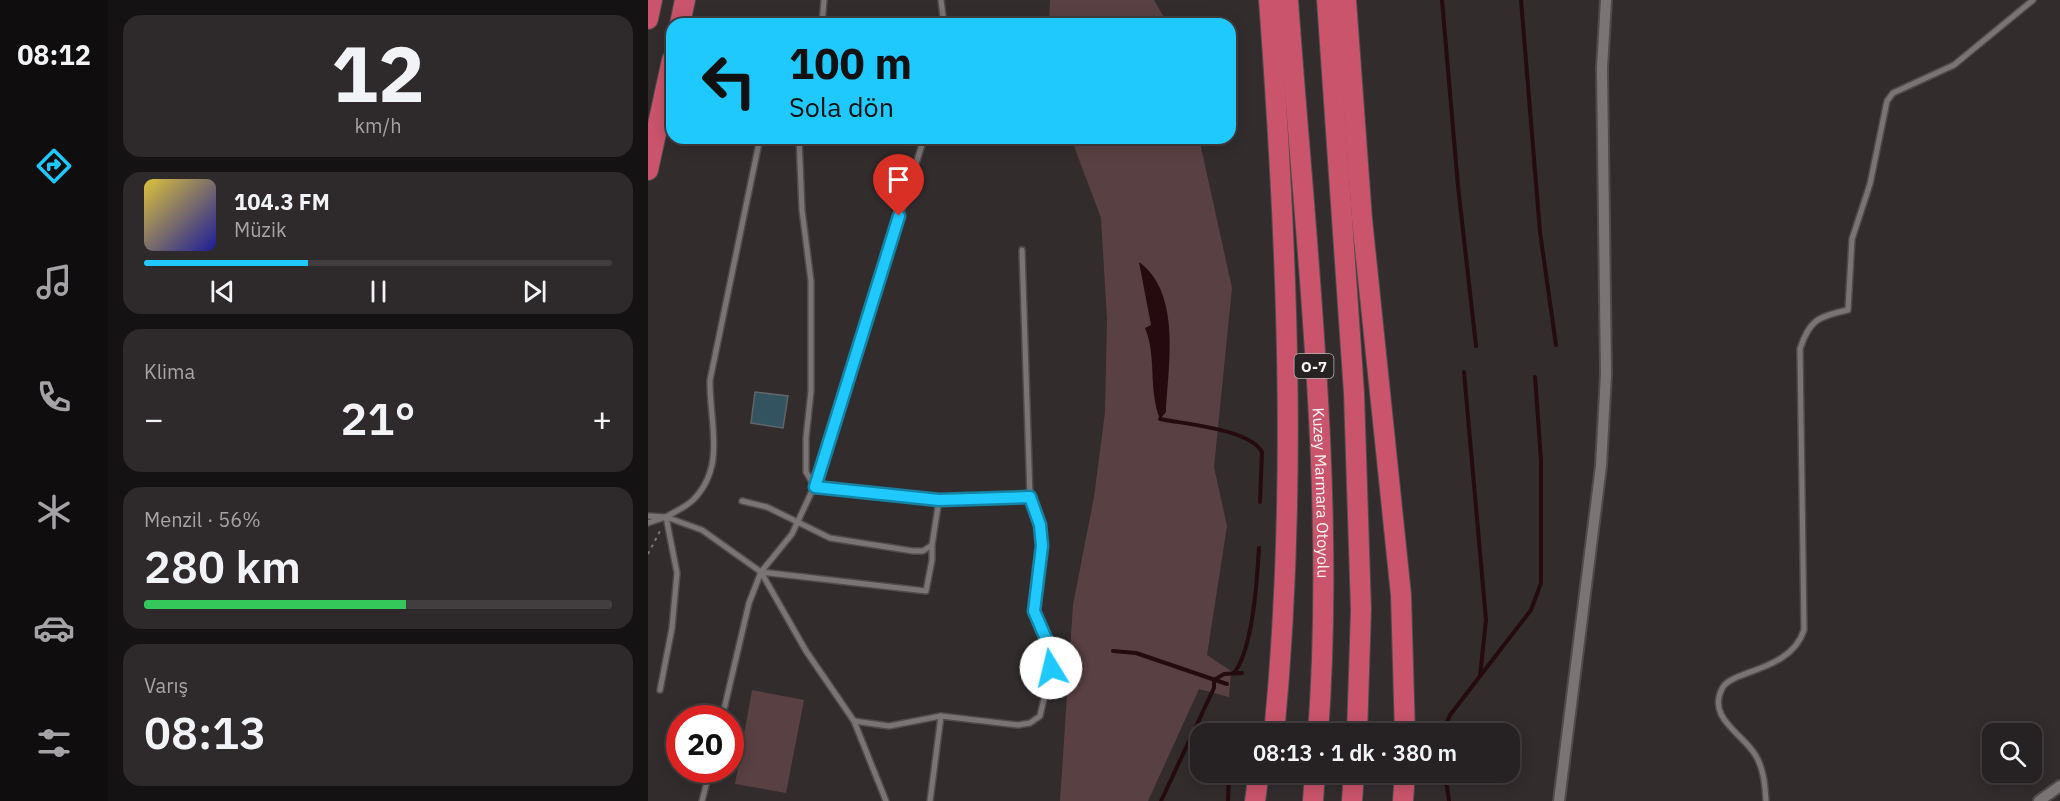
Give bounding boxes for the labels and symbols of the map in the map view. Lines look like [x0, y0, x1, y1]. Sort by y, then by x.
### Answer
pin [873, 154, 924, 216]
road number: O-7 [1294, 354, 1334, 378]
street label: Kuzey Marmara Otoyolu [1308, 407, 1333, 578]
position arrow [1019, 636, 1083, 700]
speed limit sign: 20 [666, 705, 744, 783]

